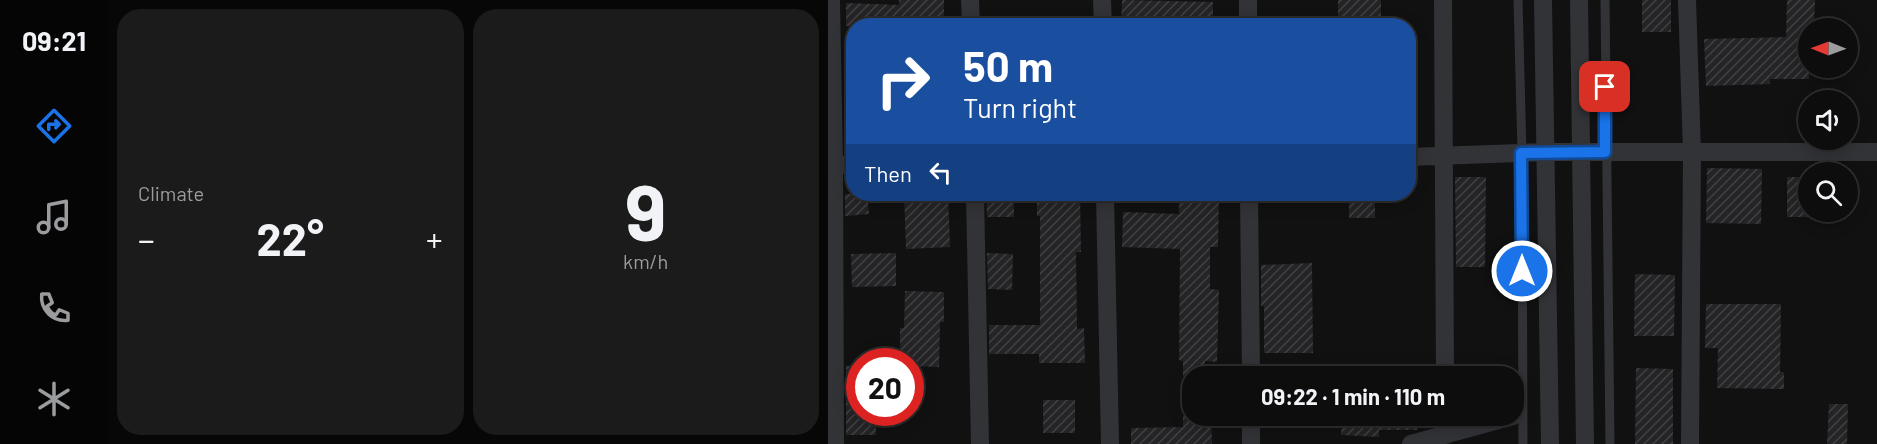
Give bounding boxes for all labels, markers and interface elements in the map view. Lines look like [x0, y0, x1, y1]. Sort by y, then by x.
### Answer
north arrow [1798, 18, 1858, 78]
map controls [1798, 18, 1858, 222]
text: 09:21 [22, 24, 86, 56]
text: 50 m [963, 40, 1053, 90]
icon: right [864, 42, 942, 120]
pin [1579, 61, 1630, 112]
icon: arrive [1588, 70, 1621, 103]
button: sound [1798, 90, 1858, 150]
text: Turn right [963, 91, 1077, 123]
icon: directions [33, 105, 75, 147]
icon: left [924, 156, 957, 189]
text: Then [864, 160, 912, 186]
button: search [1798, 162, 1858, 222]
text: 9 [625, 163, 666, 257]
text: Climate [138, 181, 204, 205]
icon: music [33, 196, 75, 238]
text: 22° [257, 211, 324, 265]
text: − [138, 219, 155, 259]
text: + [426, 219, 442, 259]
position arrow [1490, 239, 1554, 303]
text: km/h [623, 249, 668, 273]
icon: phone [33, 287, 75, 329]
speed limit sign: 20 [846, 348, 924, 426]
icon: climate [33, 378, 75, 420]
text: 09:22 · 1 min · 110 m [1261, 383, 1445, 409]

